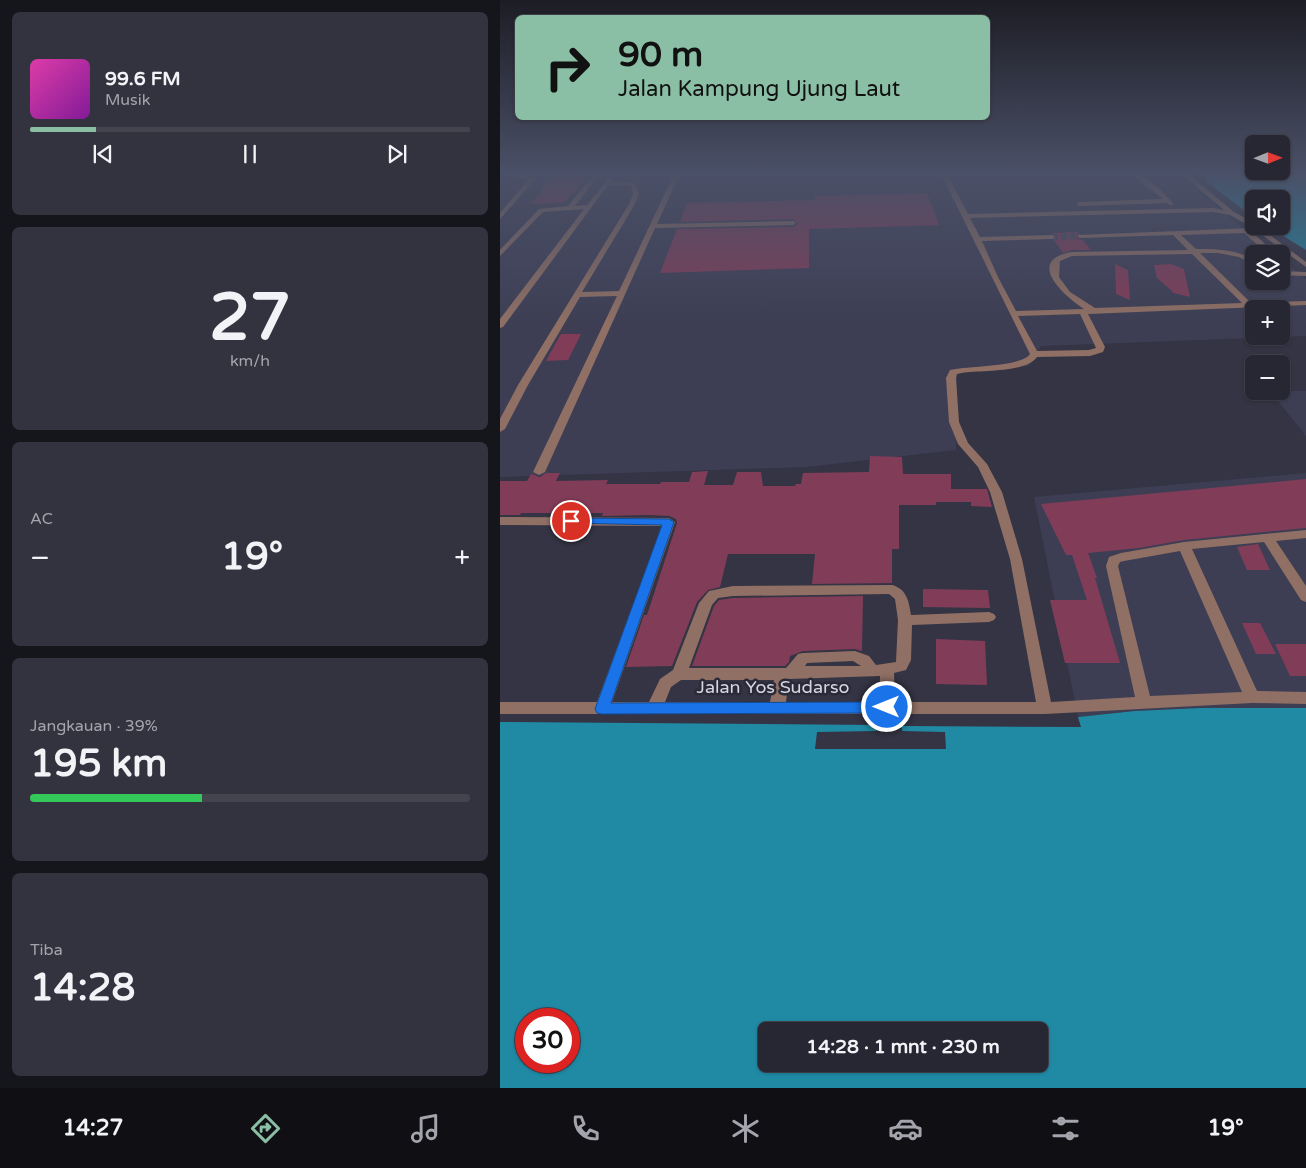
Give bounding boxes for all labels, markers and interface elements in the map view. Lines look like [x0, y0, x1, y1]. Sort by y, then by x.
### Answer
text: 90 m [618, 34, 703, 76]
icon: right [535, 35, 600, 100]
text: 99.6 FM [105, 68, 181, 90]
text: Jalan Kampung Ujung Laut [618, 76, 900, 102]
text: Musik [105, 90, 150, 110]
north arrow [1245, 135, 1290, 180]
map controls [1245, 135, 1290, 400]
icon: previous [89, 140, 117, 168]
icon: pause [236, 140, 264, 168]
icon: next [383, 140, 411, 168]
button: sound [1245, 190, 1290, 235]
button: layers [1245, 245, 1290, 290]
text: 27 [209, 279, 291, 358]
button: + [1245, 300, 1290, 345]
text: km/h [230, 351, 270, 371]
button: − [1245, 355, 1290, 400]
pin [550, 500, 592, 542]
icon: arrive [557, 507, 585, 535]
text: AC [30, 509, 53, 529]
text: 19° [221, 534, 283, 580]
text: − [30, 541, 50, 575]
text: + [454, 541, 470, 575]
street label: Jalan Yos Sudarso [697, 676, 850, 698]
position arrow [860, 680, 912, 732]
text: Jangkauan · 39% [30, 716, 158, 736]
text: 195 km [30, 741, 167, 787]
text: Tiba [30, 940, 63, 960]
text: 14:28 [30, 965, 135, 1011]
speed limit sign: 30 [515, 1008, 580, 1073]
text: 14:28 · 1 mnt · 230 m [806, 1036, 1000, 1058]
icon: directions [248, 1111, 283, 1146]
icon: music [408, 1111, 443, 1146]
icon: phone [568, 1111, 603, 1146]
icon: climate [728, 1111, 763, 1146]
icon: car [888, 1111, 923, 1146]
icon: filters [1048, 1111, 1083, 1146]
text: 14:27 [62, 1115, 123, 1141]
text: 19° [1208, 1115, 1244, 1141]

